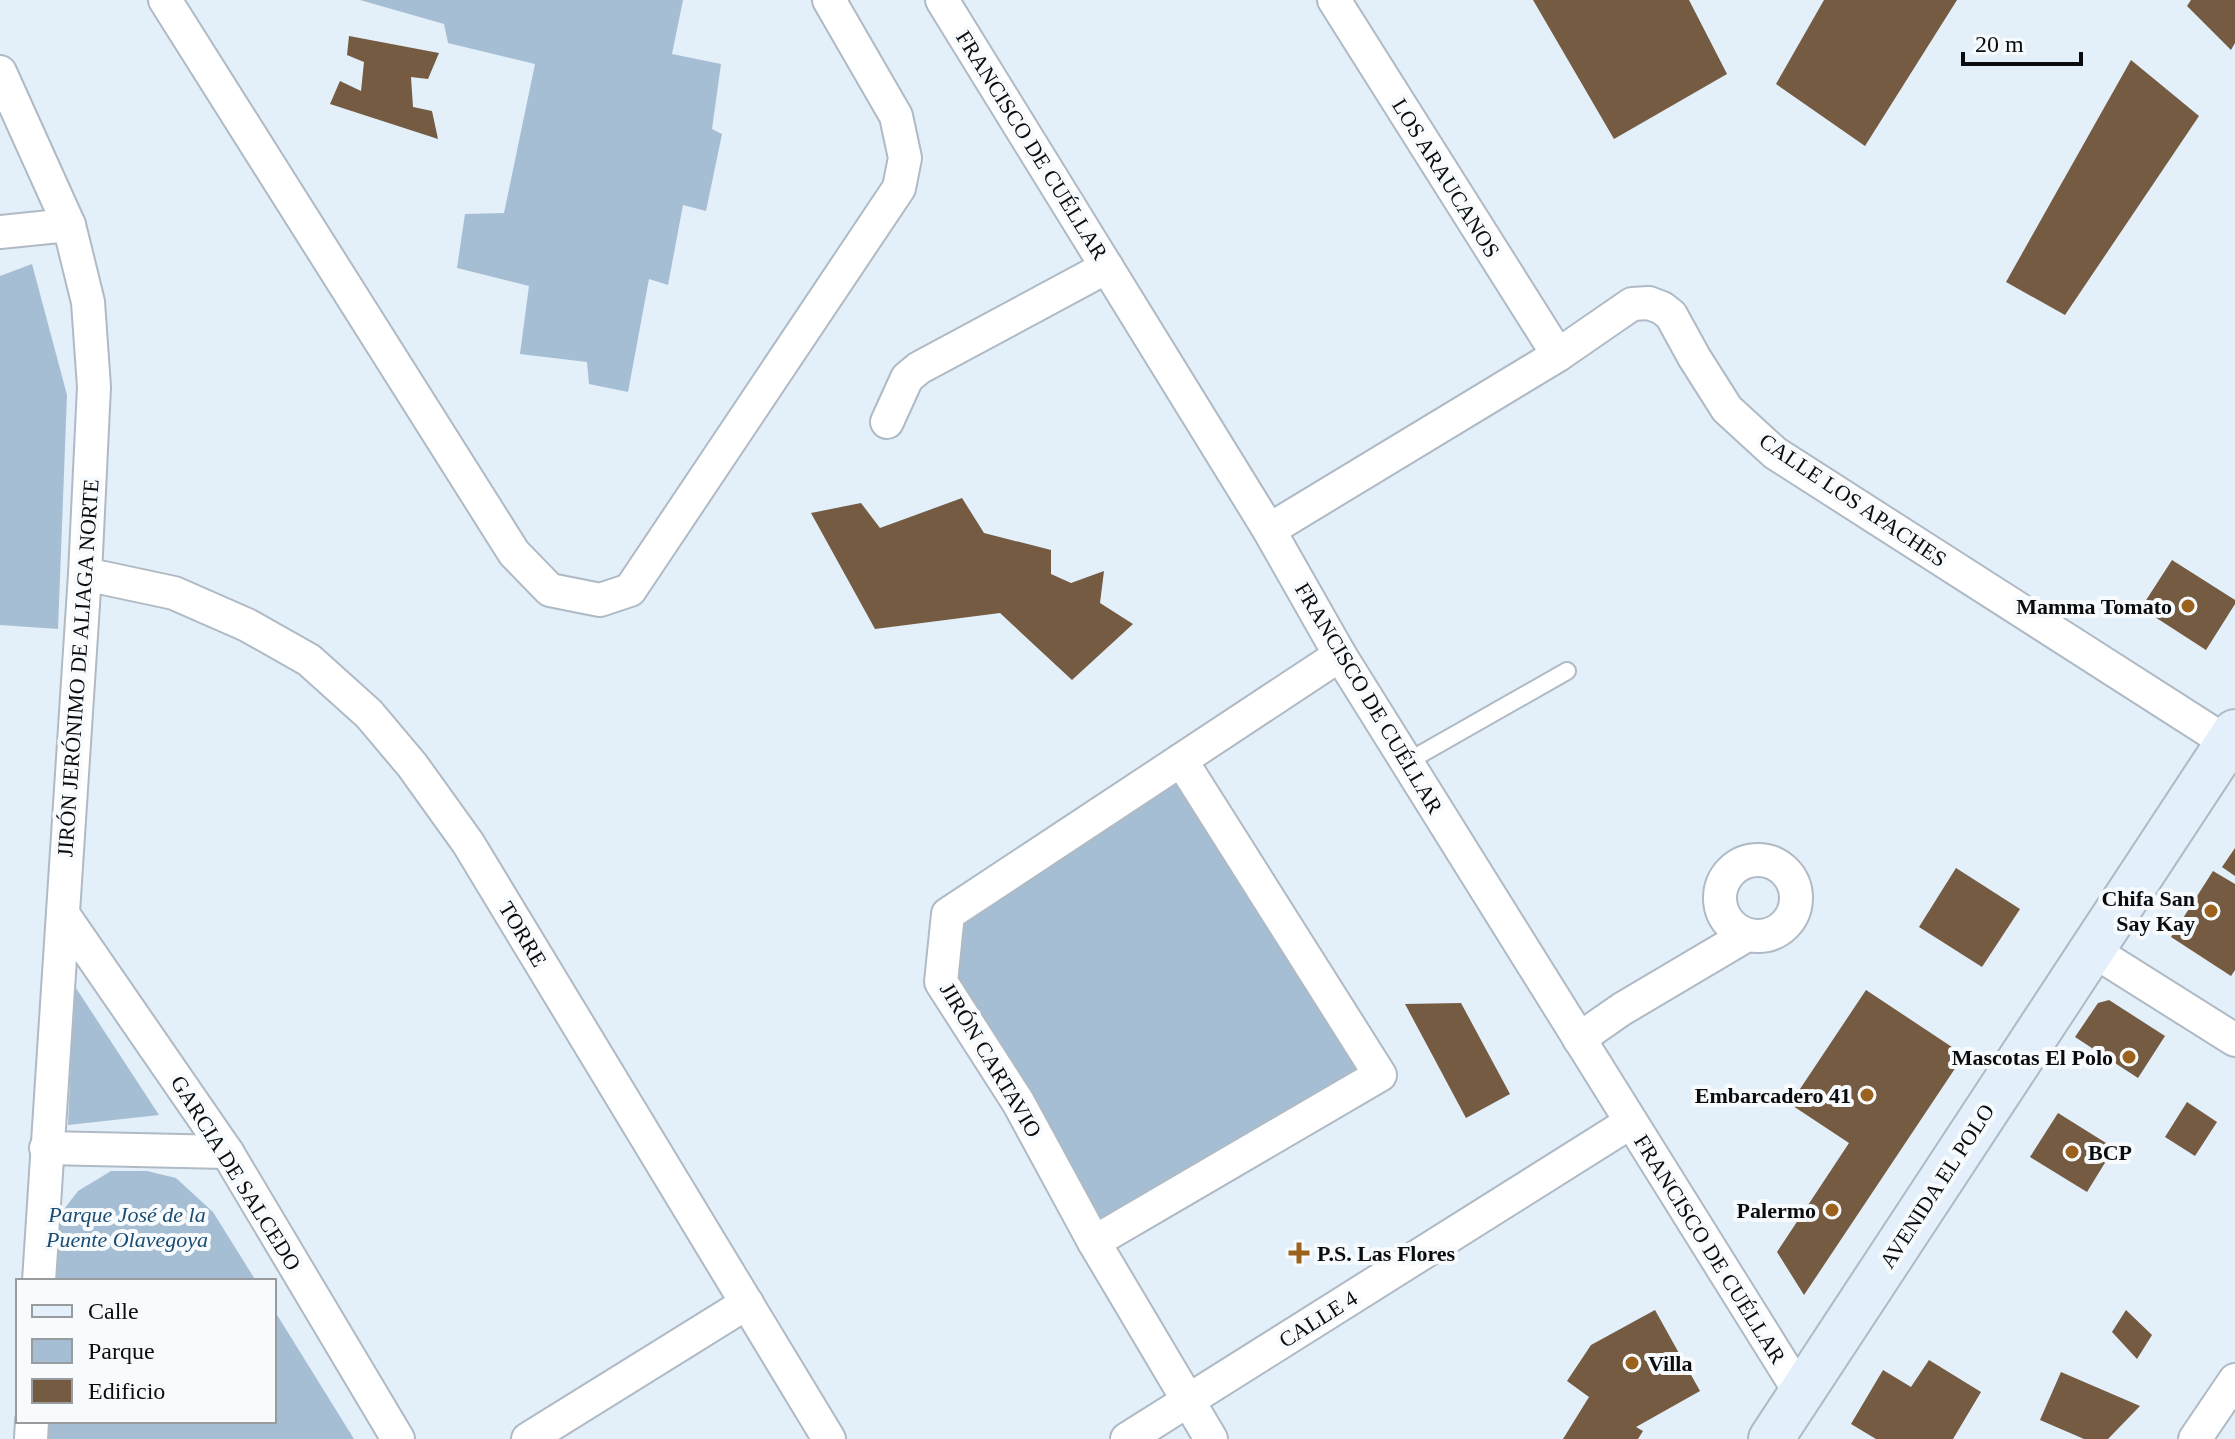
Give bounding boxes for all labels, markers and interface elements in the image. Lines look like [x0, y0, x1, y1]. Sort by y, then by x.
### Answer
scale bar [1963, 16, 2081, 66]
street label: FRANCISCO DE CUÉLLAR [951, 26, 1113, 264]
text: 20 m [1975, 31, 2024, 57]
street label: LOS ARAUCANOS [1387, 94, 1505, 262]
street label: CALLE LOS APACHES [1755, 428, 1951, 572]
street label: JIRÓN JERÓNIMO DE ALIAGA NORTE [52, 478, 104, 858]
street label: FRANCISCO DE CUÉLLAR [1290, 578, 1448, 818]
place label: Mamma Tomato [2016, 594, 2172, 619]
marker: Mamma Tomato [2179, 597, 2197, 615]
place label: Chifa San Say Kay [2101, 886, 2195, 936]
street label: TORRE [494, 897, 552, 971]
marker: Chifa San Say Kay [2202, 902, 2220, 920]
street label: JIRÓN CARTAVIO [935, 978, 1047, 1142]
place label: Mascotas El Polo [1952, 1045, 2113, 1070]
marker: Mascotas El Polo [2120, 1048, 2138, 1066]
street label: GARCIA DE SALCEDO [166, 1071, 306, 1275]
place label: Embarcadero 41 [1695, 1083, 1851, 1108]
marker: Embarcadero 41 [1858, 1086, 1876, 1104]
street label: AVENIDA EL POLO [1875, 1099, 1999, 1273]
street label: FRANCISCO DE CUÉLLAR [1629, 1130, 1791, 1368]
place label: BCP [2088, 1140, 2132, 1165]
marker: BCP [2063, 1143, 2081, 1161]
place label: Palermo [1737, 1198, 1816, 1223]
marker: Palermo [1823, 1201, 1841, 1219]
park label: Parque José de la Puente Olavegoya [45, 1202, 208, 1252]
place label: P.S. Las Flores [1317, 1241, 1456, 1266]
marker: P.S. Las Flores [1288, 1242, 1310, 1264]
legend [16, 1279, 276, 1423]
street label: CALLE 4 [1274, 1285, 1362, 1353]
text: Calle [88, 1298, 139, 1324]
text: Parque [88, 1338, 155, 1364]
place label: Villa [1648, 1351, 1692, 1376]
marker: Villa [1623, 1354, 1641, 1372]
text: Edificio [88, 1378, 165, 1404]

